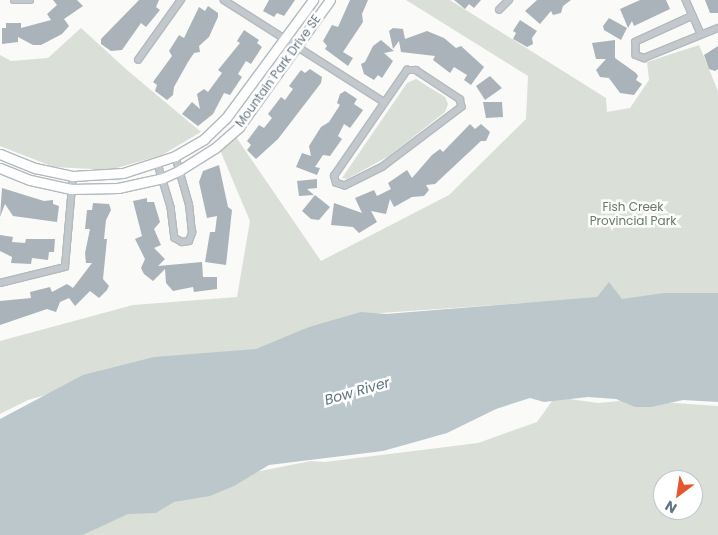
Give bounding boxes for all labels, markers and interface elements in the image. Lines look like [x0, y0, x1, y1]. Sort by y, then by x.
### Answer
street label: Mountain Park Drive SE [232, 12, 324, 130]
park label: Fish Creek Provincial Park [590, 200, 676, 228]
water label: Bow River [323, 374, 391, 408]
north arrow [653, 470, 703, 520]
text: N [661, 496, 680, 518]

